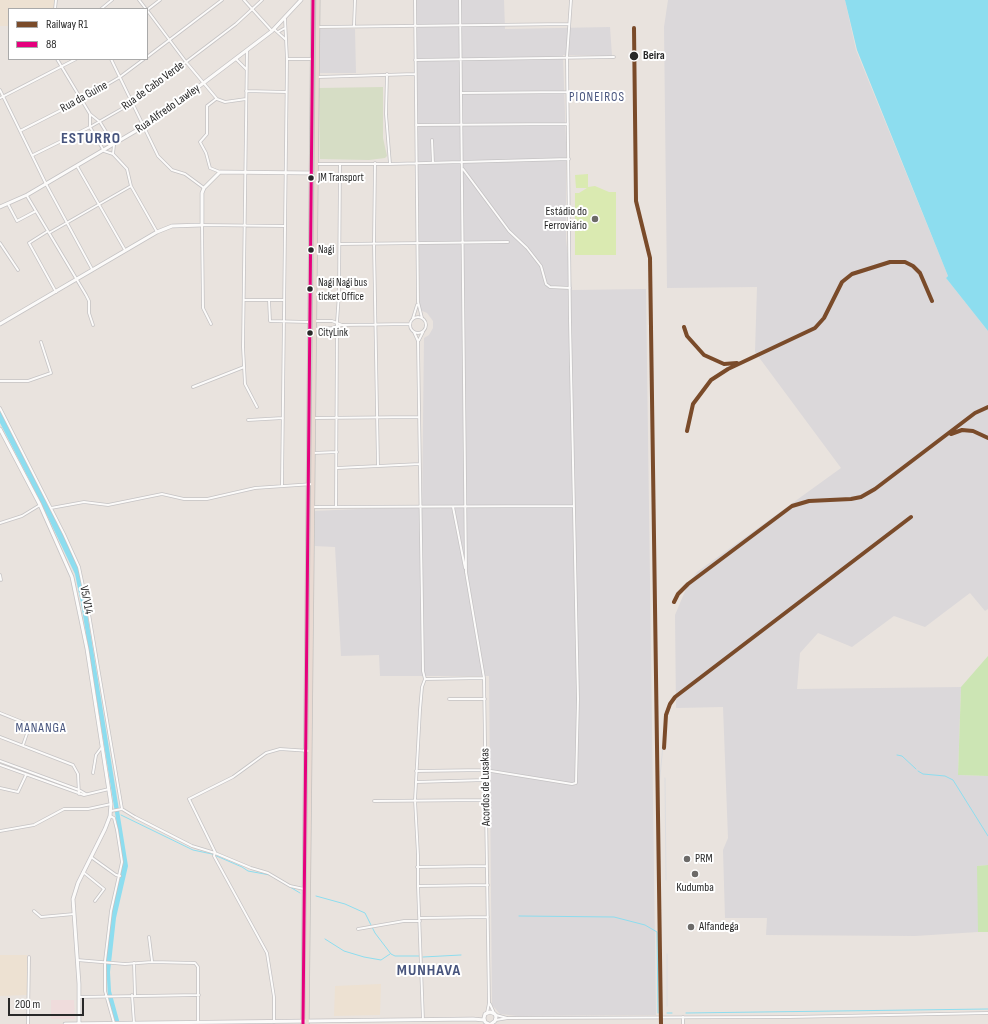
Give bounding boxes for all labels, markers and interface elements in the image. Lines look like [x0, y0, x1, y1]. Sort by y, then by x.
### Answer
legend [8, 8, 148, 60]
text: Railway R1 [46, 17, 88, 32]
text: 88 [46, 37, 57, 52]
place label: Beira [643, 49, 665, 63]
marker: Beira [628, 50, 640, 62]
street label: Rua de Cabo Verde [119, 58, 187, 114]
street label: Rua da Guine [58, 78, 110, 116]
street label: Rua Alfredo Lawley [133, 81, 203, 137]
district label: PIONEIROS [569, 90, 625, 106]
district label: ESTURRO [61, 129, 121, 149]
place label: JM Transport [318, 171, 364, 185]
marker: JM Transport [306, 173, 316, 183]
place label: Estádio do Ferroviário [544, 205, 587, 233]
marker: Estádio do Ferroviário [590, 214, 600, 224]
place label: Nagi [318, 243, 334, 257]
marker: Nagi [306, 245, 316, 255]
place label: Nagi Nagi bus ticket Office [318, 276, 367, 302]
marker: Nagi Nagi bus ticket Office [305, 284, 315, 294]
place label: CityLink [318, 326, 348, 340]
marker: CityLink [305, 328, 315, 338]
street label: V5/V14 [76, 585, 96, 615]
district label: MANANGA [15, 721, 67, 737]
street label: Acordos de Lusakas [478, 748, 494, 826]
place label: PRM [695, 852, 713, 866]
marker: PRM [682, 854, 692, 864]
marker: Kudumba [690, 869, 700, 879]
place label: Kudumba [676, 881, 714, 895]
place label: Alfandega [699, 920, 739, 934]
marker: Alfandega [686, 922, 696, 932]
district label: MUNHAVA [397, 961, 461, 981]
scale bar [10, 990, 86, 1016]
text: 200 m [15, 997, 40, 1012]

